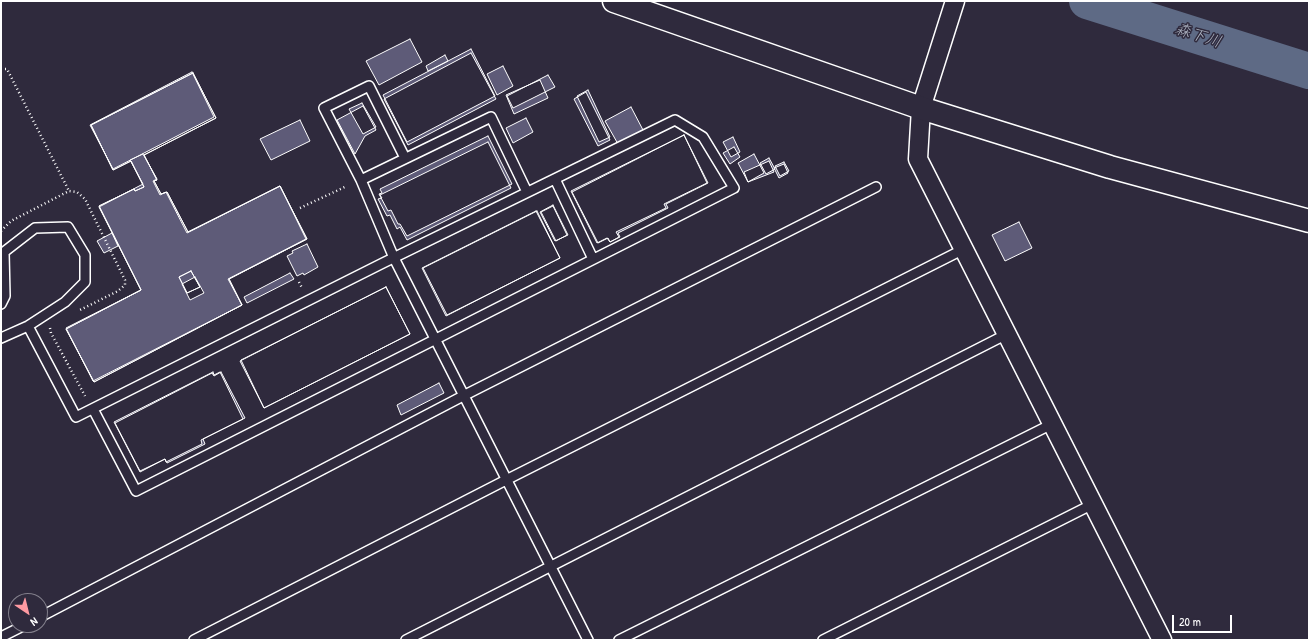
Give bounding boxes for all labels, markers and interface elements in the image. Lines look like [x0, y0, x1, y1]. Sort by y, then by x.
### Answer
water label: 森下川 [1172, 19, 1224, 53]
north arrow [8, 593, 48, 633]
scale bar [1174, 607, 1234, 633]
text: 20 m [1179, 613, 1201, 630]
text: N [28, 615, 41, 629]

